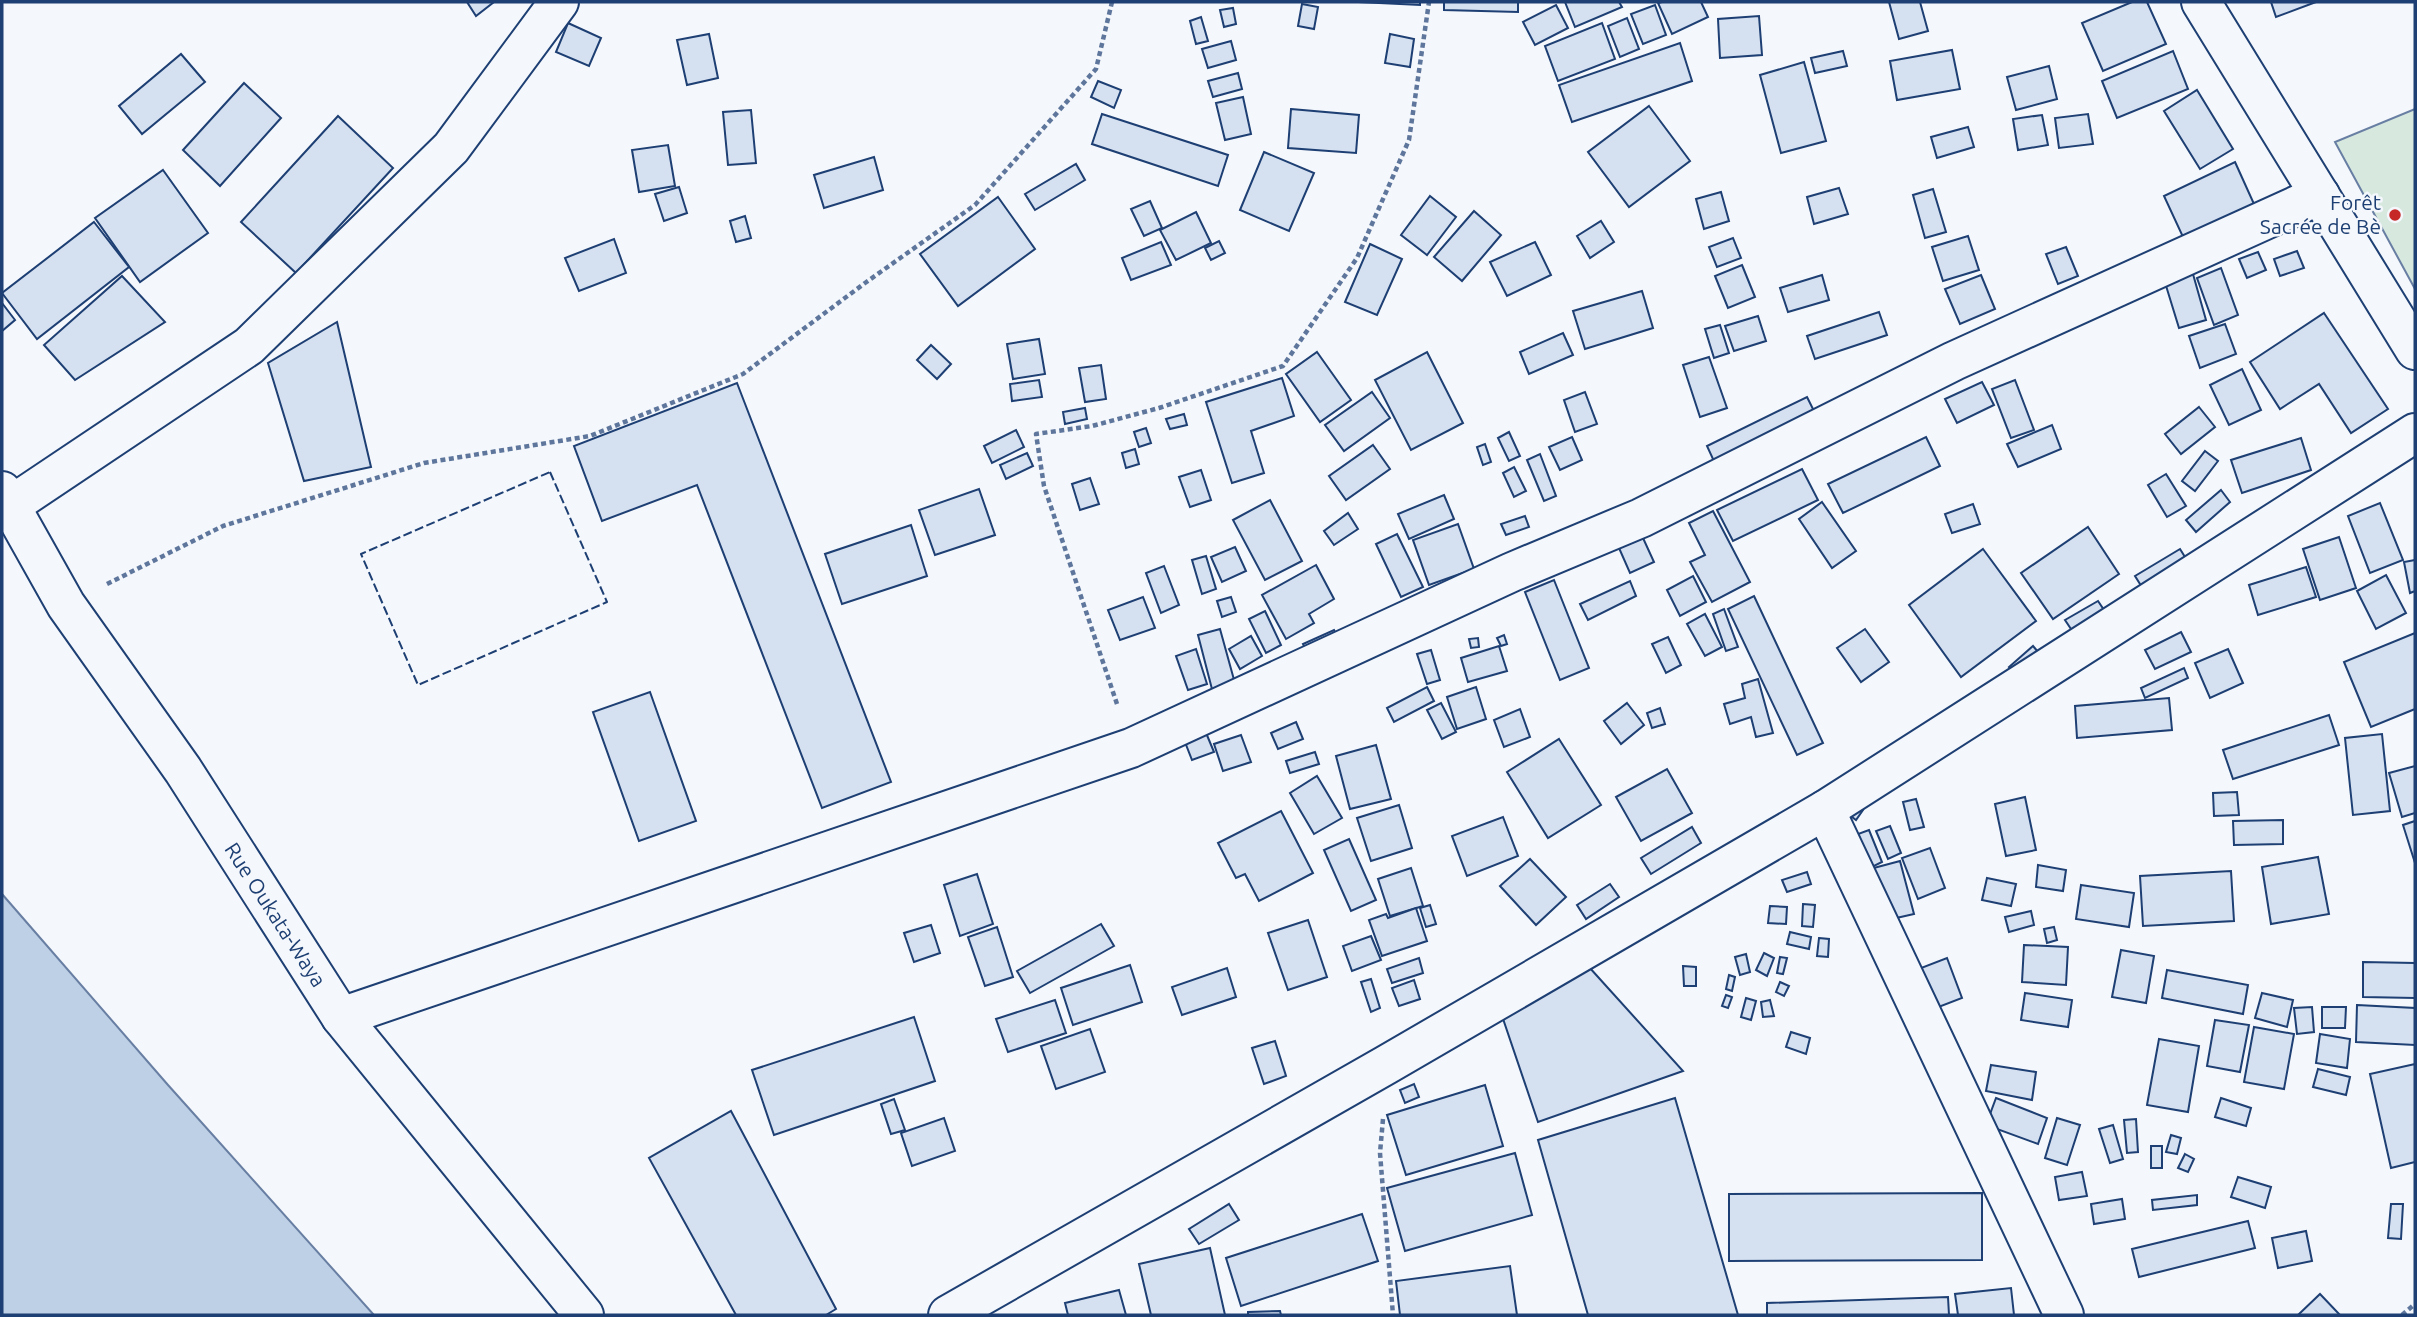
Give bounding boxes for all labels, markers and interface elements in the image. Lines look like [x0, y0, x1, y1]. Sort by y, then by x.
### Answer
place label: Forêt Sacrée de Bè [2260, 190, 2381, 238]
marker: Forêt Sacrée de Bè [2387, 207, 2403, 223]
street label: Rue Oukata-Waya [220, 838, 331, 991]

